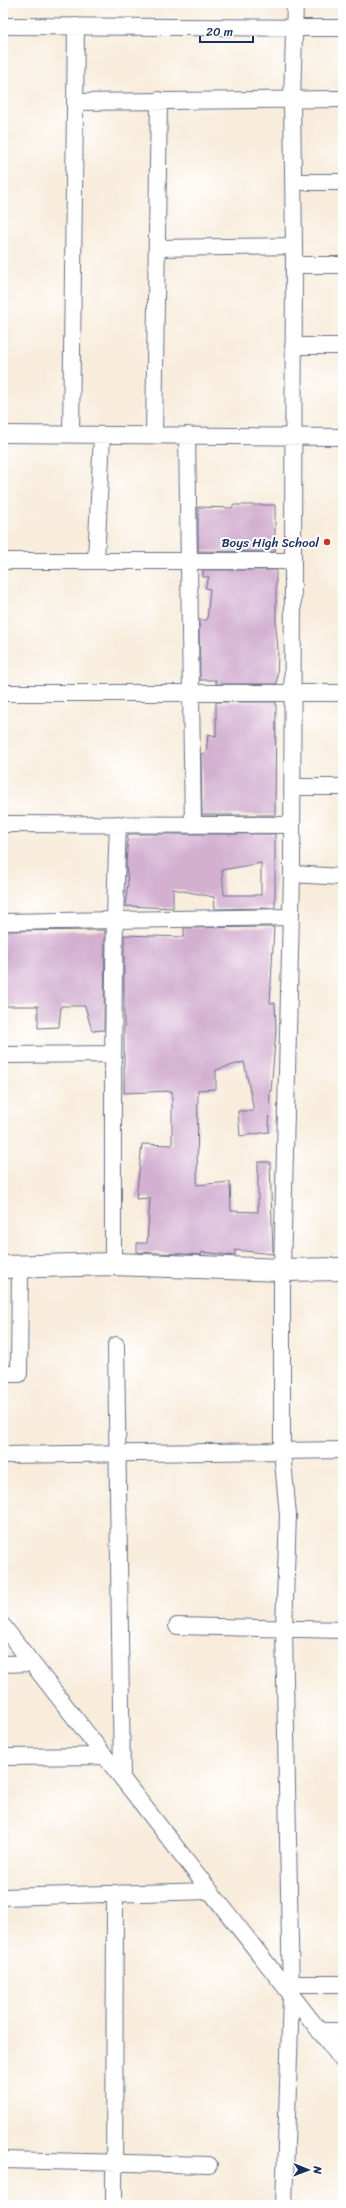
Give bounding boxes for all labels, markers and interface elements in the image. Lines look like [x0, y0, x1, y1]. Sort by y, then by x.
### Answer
scale bar [200, 18, 253, 44]
text: 20 m [206, 21, 233, 43]
place label: Boys High School [221, 531, 319, 554]
marker: Boys High School [322, 537, 332, 547]
north arrow [288, 2150, 328, 2190]
text: N [308, 2165, 327, 2175]

